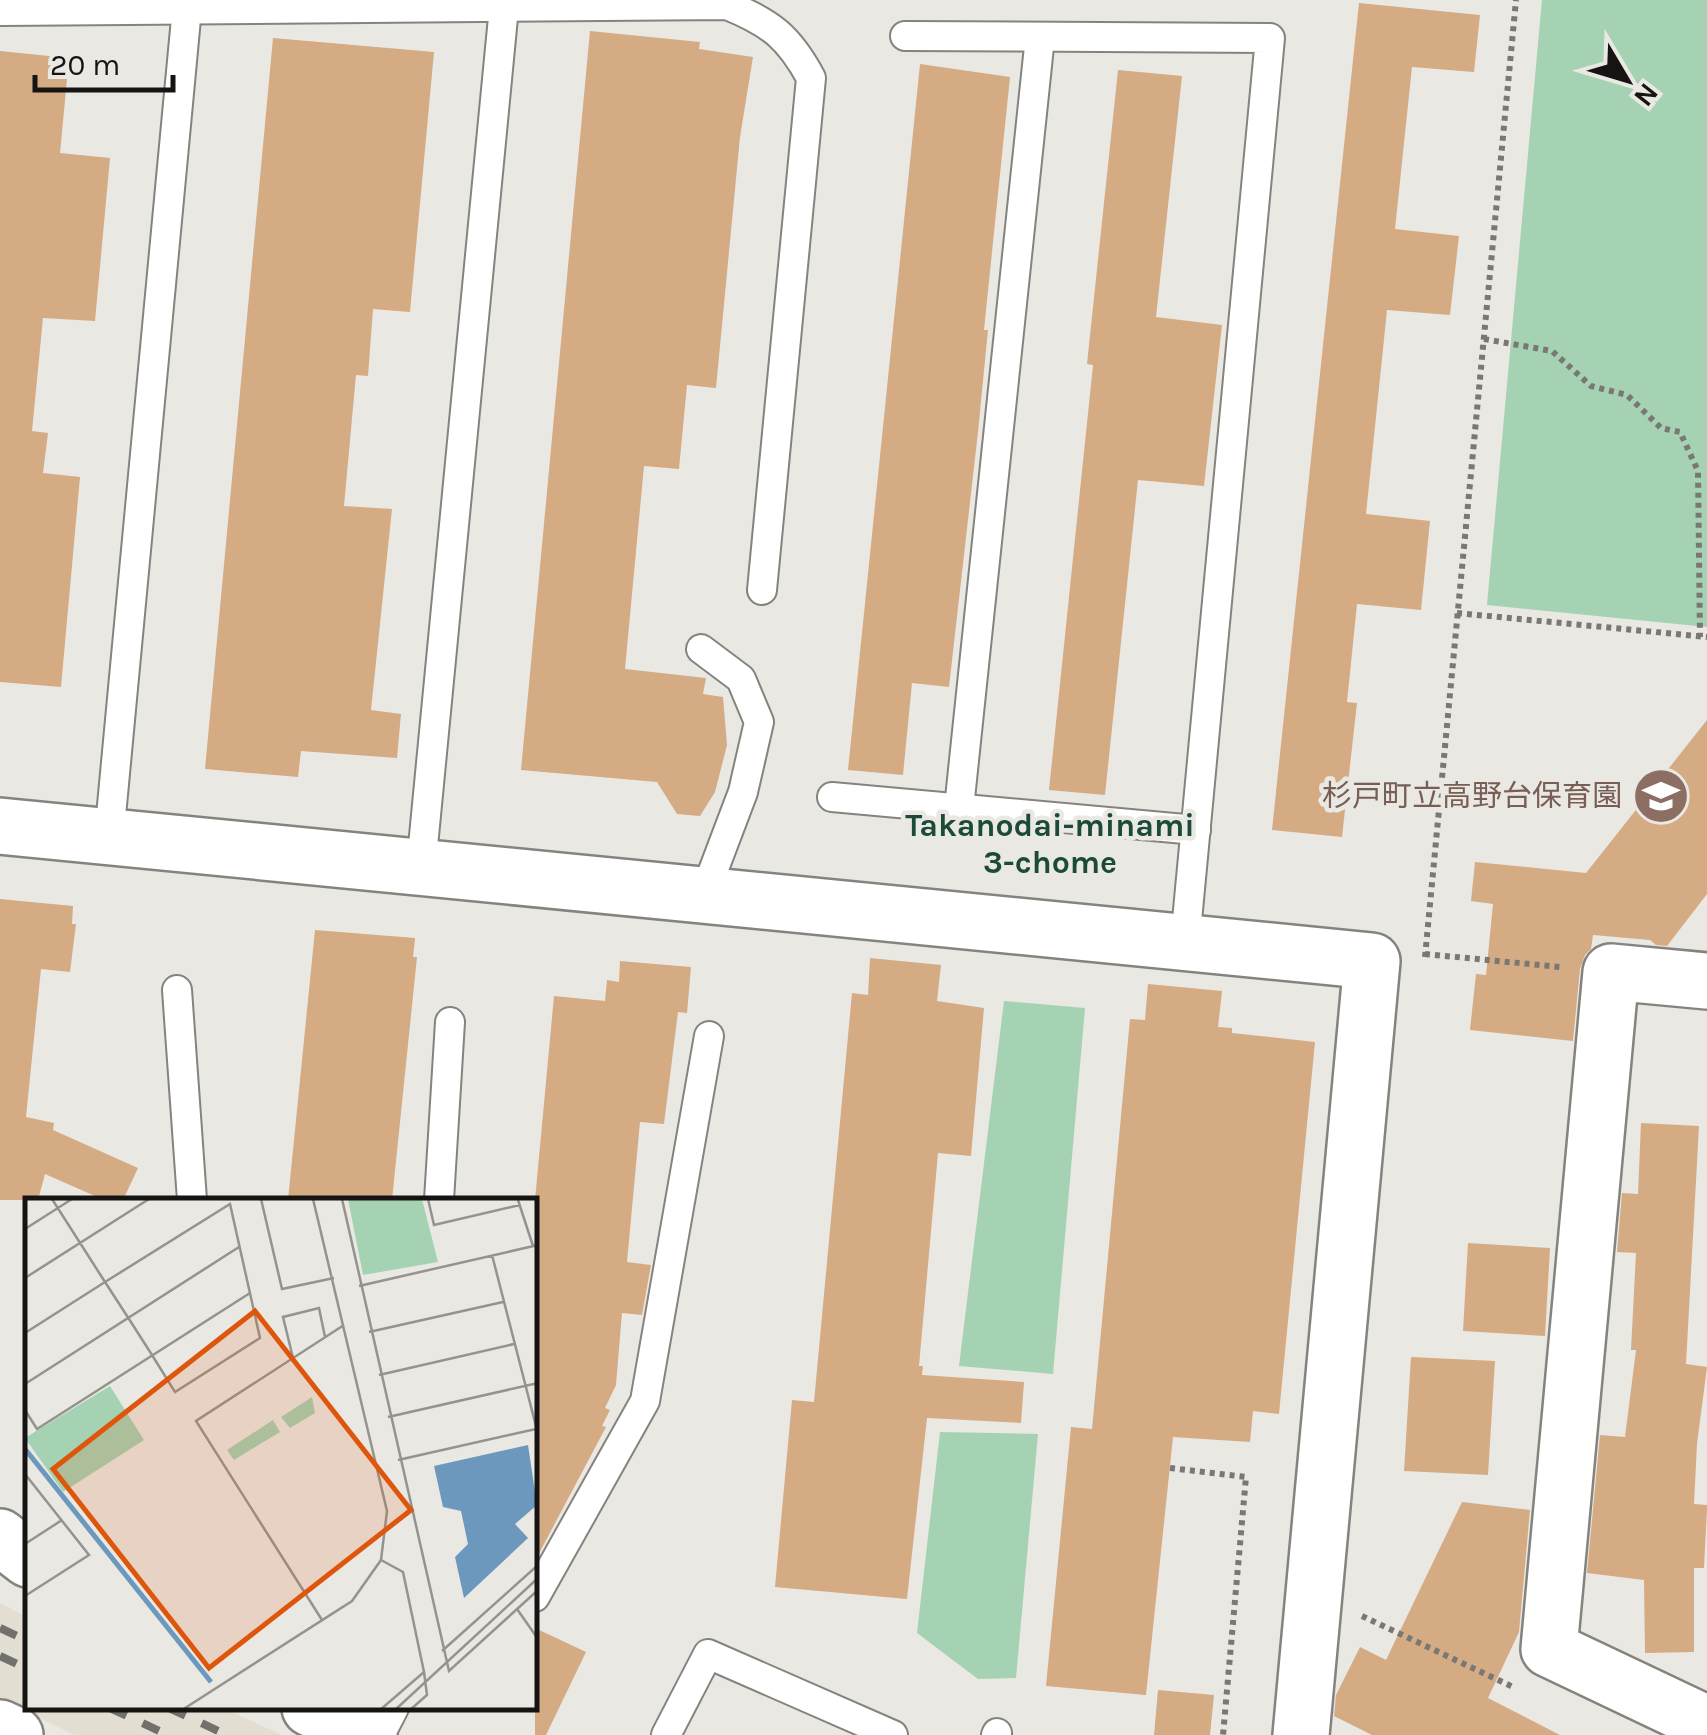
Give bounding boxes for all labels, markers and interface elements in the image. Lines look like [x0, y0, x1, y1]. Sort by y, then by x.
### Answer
scale bar [35, 30, 172, 92]
north arrow [1577, 30, 1677, 130]
text: 20 m [50, 47, 120, 83]
text: N [1627, 77, 1665, 113]
school or university icon: 杉戸町立高野台保育園 [1631, 766, 1691, 826]
place label: 杉戸町立高野台保育園 [1322, 778, 1622, 814]
district label: Takanodai-minami 3-chome [905, 807, 1195, 881]
inset map [25, 1198, 538, 1710]

